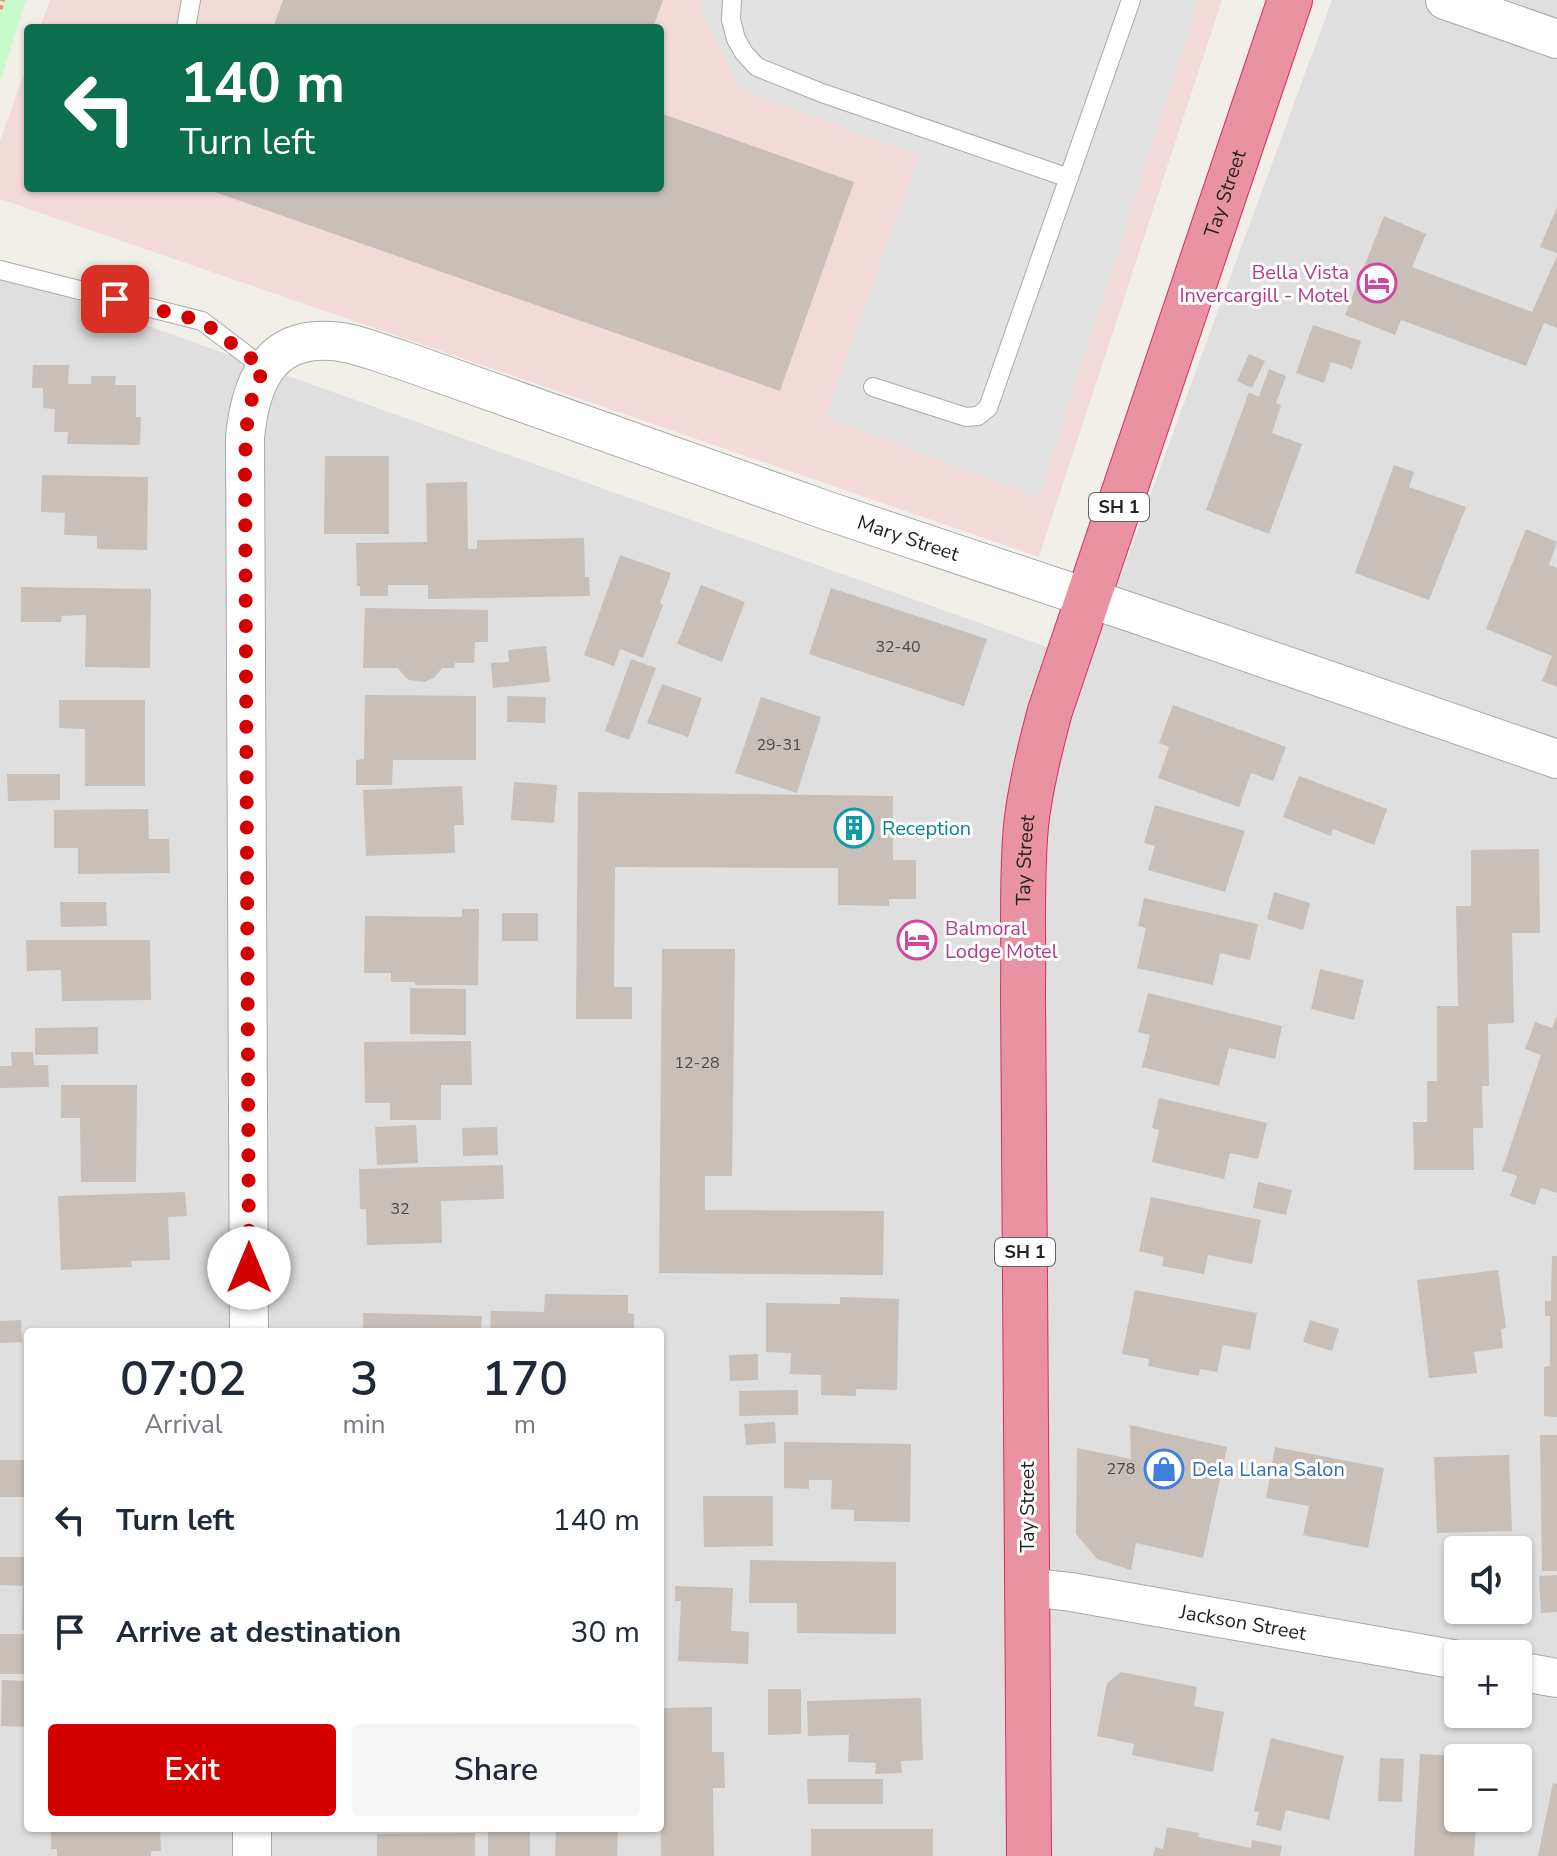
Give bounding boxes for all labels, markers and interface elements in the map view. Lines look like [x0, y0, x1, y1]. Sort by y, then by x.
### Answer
text: 140 m [180, 45, 345, 122]
icon: left [48, 56, 152, 160]
text: Turn left [180, 118, 315, 167]
street label: Tay Street [1197, 145, 1252, 241]
place label: Bella Vista Invercargill - Motel [1179, 259, 1349, 309]
hotel icon: Bella Vista Invercargill - Motel [1356, 262, 1398, 304]
pin [81, 265, 149, 333]
icon: arrive [93, 277, 137, 321]
road number: SH 1 [1089, 493, 1149, 521]
street label: Mary Street [854, 508, 963, 568]
house number: 32-40 [875, 636, 921, 658]
house number: 29-31 [756, 734, 802, 756]
building icon: Reception [833, 807, 875, 849]
street label: Tay Street [1009, 812, 1041, 906]
place label: Reception [882, 815, 971, 842]
place label: Balmoral Lodge Motel [945, 915, 1058, 965]
hotel icon: Balmoral Lodge Motel [896, 919, 938, 961]
house number: 12-28 [674, 1052, 720, 1074]
house number: 32 [390, 1198, 410, 1220]
position arrow [207, 1226, 291, 1310]
road number: SH 1 [995, 1238, 1055, 1266]
text: 07:02 [120, 1346, 247, 1412]
text: 3 [350, 1346, 378, 1412]
text: 170 [482, 1346, 568, 1412]
text: Arrival [144, 1407, 222, 1442]
text: min [343, 1407, 386, 1442]
text: m [514, 1407, 536, 1442]
shop icon: Dela Llana Salon [1143, 1448, 1185, 1490]
place label: Dela Llana Salon [1192, 1456, 1345, 1483]
house number: 278 [1107, 1458, 1135, 1480]
street label: Tay Street [1014, 1461, 1041, 1553]
icon: left [48, 1498, 92, 1542]
text: Turn left [116, 1500, 234, 1541]
text: 140 m [553, 1500, 640, 1541]
map controls [1444, 1536, 1532, 1832]
button: sound [1444, 1536, 1532, 1624]
street label: Jackson Street [1177, 1598, 1309, 1647]
icon: arrive [48, 1610, 92, 1654]
text: Arrive at destination [116, 1612, 401, 1653]
text: 30 m [571, 1612, 640, 1653]
button: + [1444, 1640, 1532, 1728]
button: Exit [48, 1724, 336, 1816]
button: Share [352, 1724, 640, 1816]
button: − [1444, 1744, 1532, 1832]

